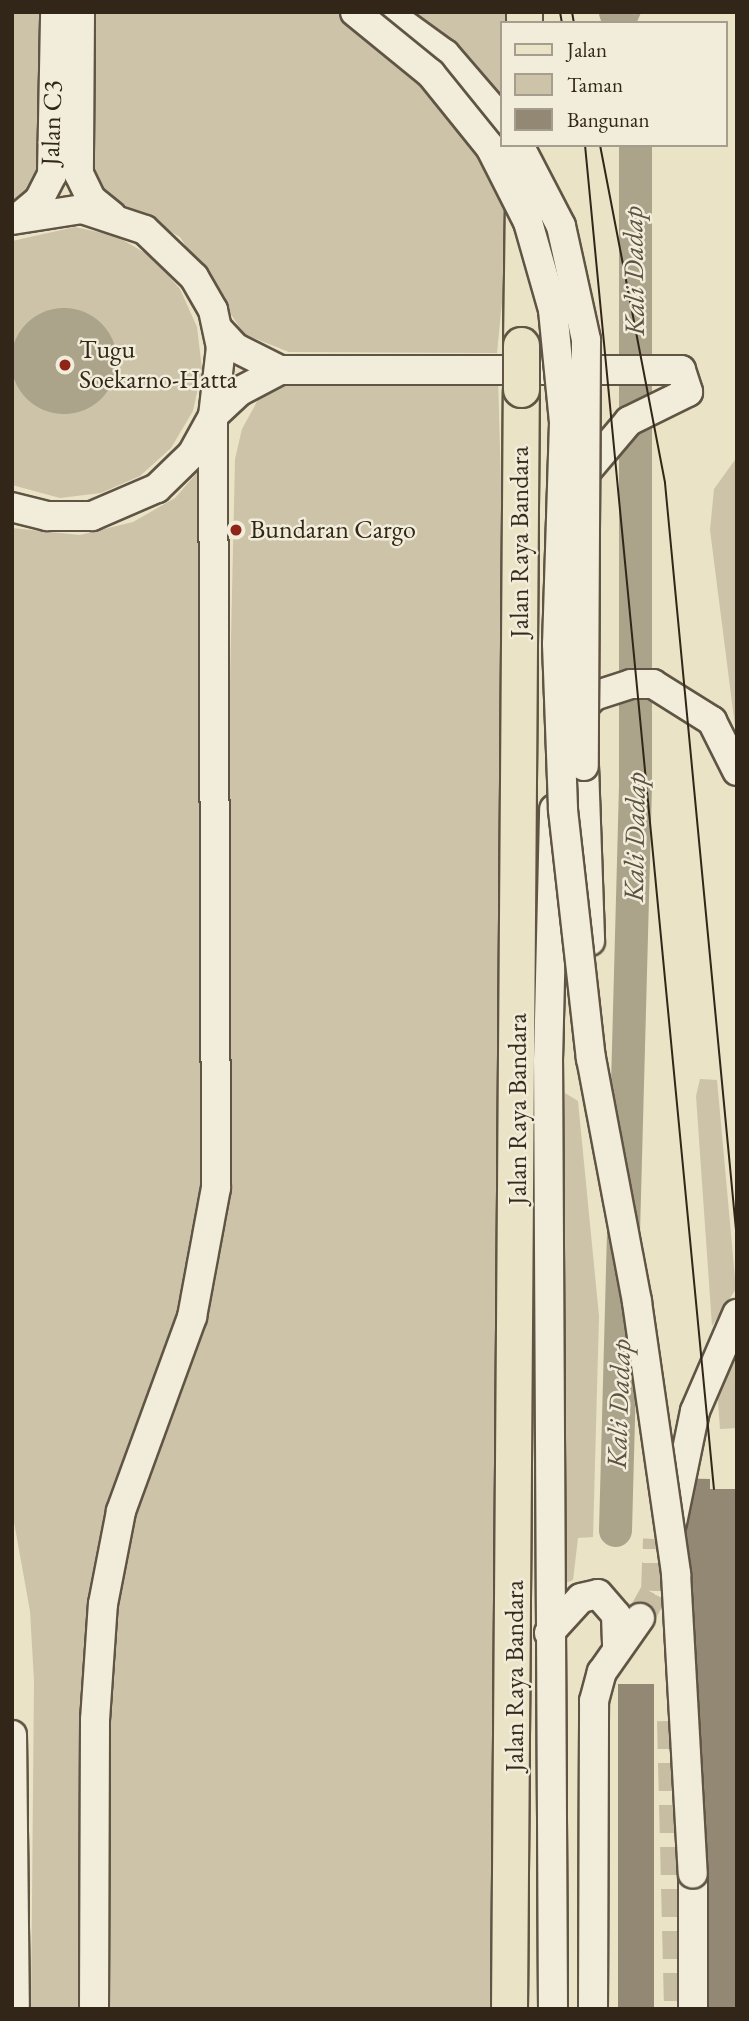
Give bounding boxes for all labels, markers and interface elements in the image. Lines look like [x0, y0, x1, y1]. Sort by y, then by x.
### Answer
legend [500, 21, 728, 147]
text: Jalan [567, 36, 607, 63]
text: Taman [567, 71, 623, 98]
street label: Jalan C3 [35, 80, 69, 166]
text: Bangunan [567, 106, 650, 133]
water label: Kali Dadap [615, 206, 651, 336]
place label: Tugu Soekarno-Hatta [79, 334, 237, 396]
marker: Tugu Soekarno-Hatta [57, 357, 73, 373]
street label: Jalan Raya Bandara [504, 446, 536, 638]
place label: Bundaran Cargo [250, 514, 416, 546]
marker: Bundaran Cargo [228, 522, 244, 538]
water label: Kali Dadap [616, 772, 652, 902]
street label: Jalan Raya Bandara [502, 1013, 534, 1205]
water label: Kali Dadap [599, 1339, 637, 1469]
street label: Jalan Raya Bandara [499, 1580, 531, 1772]

